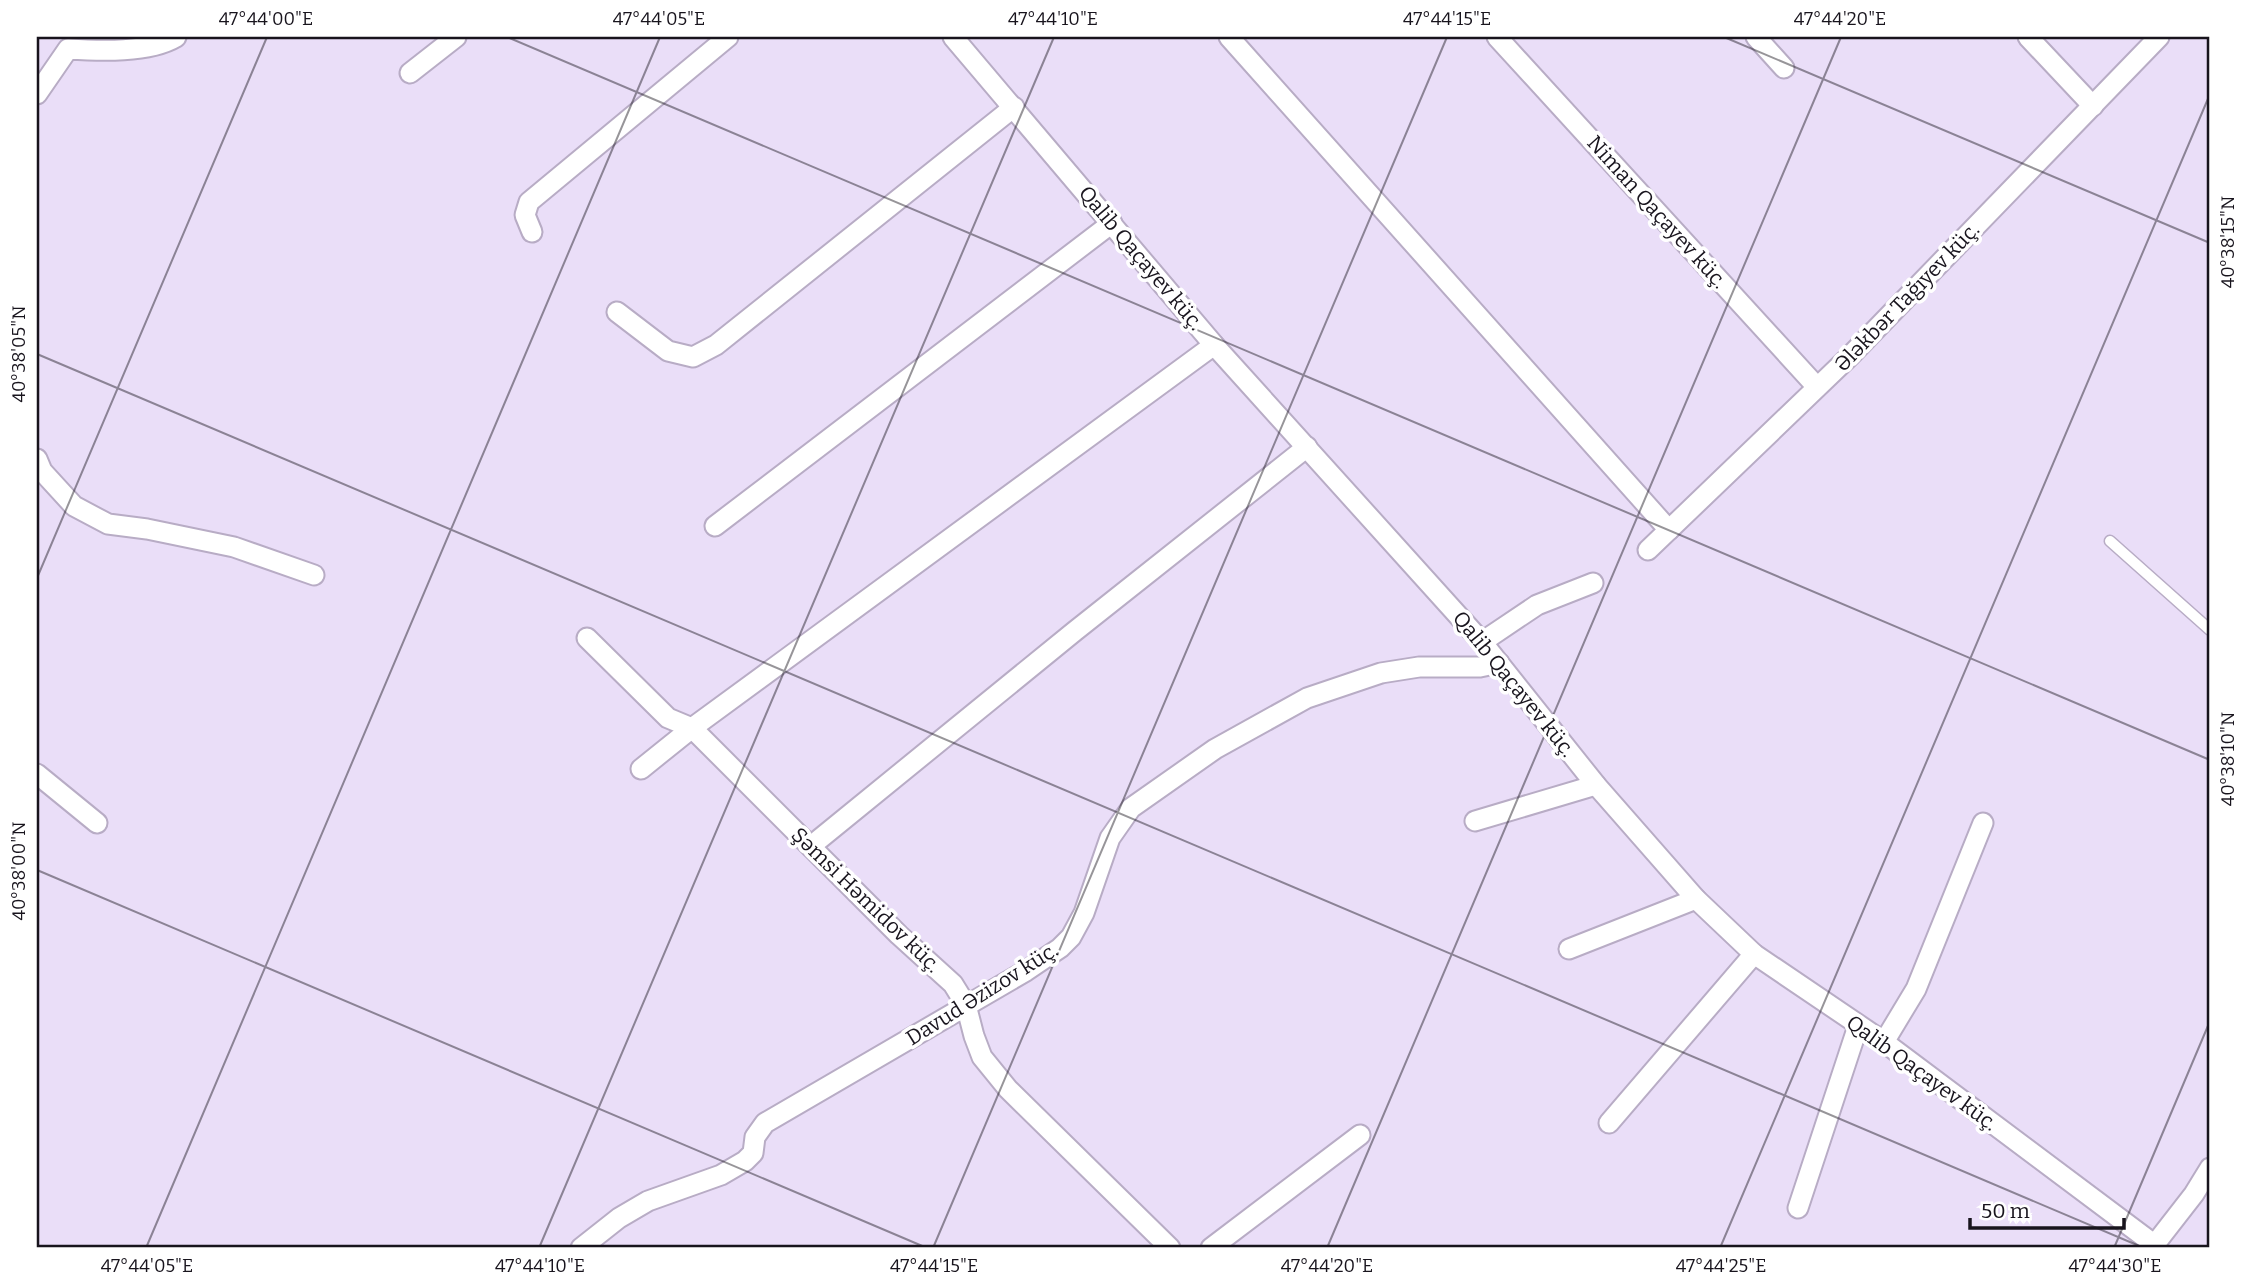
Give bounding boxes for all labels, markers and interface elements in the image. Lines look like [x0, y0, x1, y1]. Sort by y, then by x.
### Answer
text: 47°44'00"E [219, 8, 313, 30]
text: 47°44'05"E [613, 8, 705, 30]
text: 47°44'10"E [1008, 8, 1098, 30]
text: 47°44'15"E [1403, 8, 1491, 30]
text: 47°44'20"E [1794, 8, 1886, 30]
street label: Niman Qaçayev küç. [1581, 130, 1733, 294]
street label: Qalib Qaçayev küç. [1073, 181, 1209, 335]
text: 40°38'15"N [2217, 196, 2239, 288]
street label: Ələkbər Tağıyev küç. [1829, 217, 1985, 377]
text: 40°38'05"N [8, 306, 30, 402]
street label: Qalib Qaçayev küç. [1447, 606, 1581, 762]
text: 40°38'10"N [2217, 712, 2239, 806]
text: 40°38'00"N [8, 822, 30, 920]
street label: Şəmsi Həmidov küç. [786, 822, 946, 978]
street label: Davud Əzizov küç. [901, 937, 1063, 1051]
street label: Qalib Qaçayev küç. [1841, 1009, 2003, 1137]
scale bar [1970, 1187, 2124, 1231]
text: 50 m [1981, 1198, 2030, 1224]
text: 47°44'05"E [101, 1255, 193, 1277]
text: 47°44'10"E [495, 1255, 585, 1277]
text: 47°44'15"E [890, 1255, 978, 1277]
text: 47°44'20"E [1281, 1255, 1373, 1277]
text: 47°44'25"E [1676, 1255, 1766, 1277]
text: 47°44'30"E [2068, 1255, 2162, 1277]

